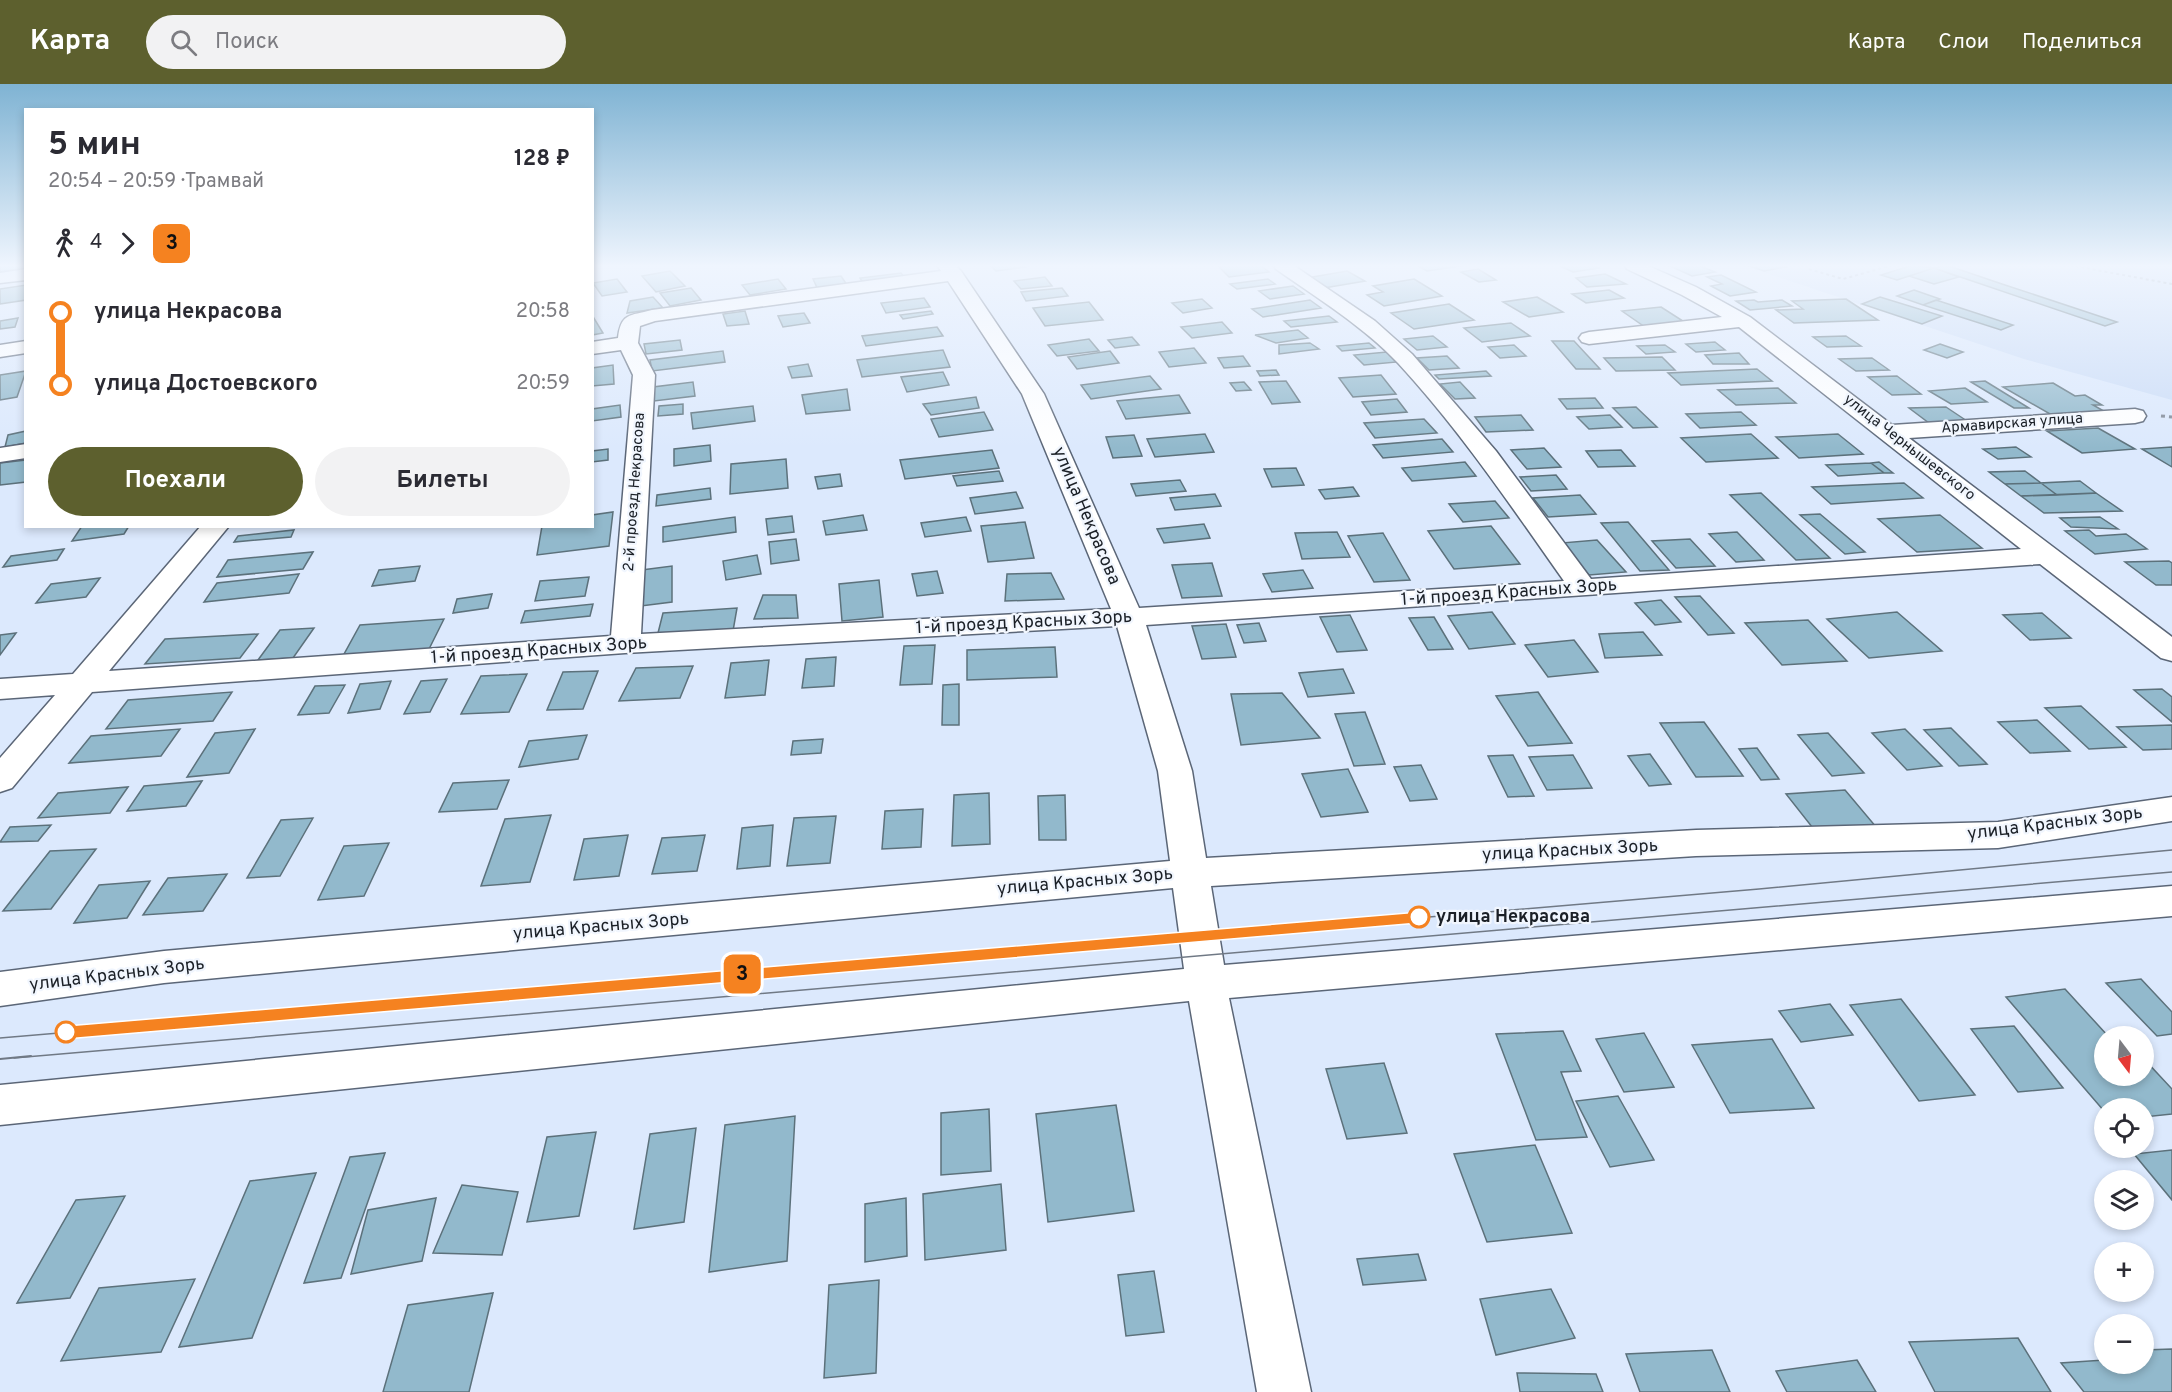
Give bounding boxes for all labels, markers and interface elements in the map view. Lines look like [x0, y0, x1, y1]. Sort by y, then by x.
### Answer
search box [146, 15, 566, 69]
text: Карта [30, 24, 110, 60]
icon: search [167, 26, 200, 59]
text: Поиск [215, 29, 279, 56]
text: Карта [1848, 29, 1905, 56]
text: Слои [1938, 29, 1989, 56]
text: Поделиться [2022, 29, 2142, 56]
text: 5 мин [48, 125, 141, 167]
text: 128 ₽ [514, 146, 570, 173]
text: 20:54 – 20:59 · Трамвай [48, 169, 264, 195]
icon: walk [48, 227, 81, 260]
icon: forward [111, 227, 144, 260]
text: 4 [90, 230, 102, 256]
text: 3 [165, 230, 178, 257]
text: улица Некрасова [94, 299, 282, 326]
text: 20:58 [516, 299, 570, 325]
text: улица Достоевского [94, 371, 318, 398]
text: 20:59 [516, 371, 570, 397]
street label: улица Чернышевского [1839, 391, 1979, 505]
street label: Армавирская улица [1941, 410, 2083, 438]
street label: 2-й проезд Некрасова [620, 412, 650, 572]
street label: улица Некрасова [1047, 444, 1125, 588]
button: Поехали [48, 447, 303, 516]
button: Билеты [315, 447, 570, 516]
street label: 1-й проезд Красных Зорь [1400, 574, 1618, 612]
street label: 1-й проезд Красных Зорь [915, 606, 1133, 640]
street label: 1-й проезд Красных Зорь [430, 632, 648, 670]
street label: улица Красных Зорь [1966, 802, 2144, 846]
street label: улица Красных Зорь [1481, 835, 1659, 867]
street label: улица Красных Зорь [996, 863, 1174, 901]
marker: улица Некрасова [1408, 906, 1430, 928]
place label: улица Некрасова [1436, 906, 1590, 929]
street label: улица Красных Зорь [512, 908, 690, 946]
street label: улица Красных Зорь [28, 953, 206, 997]
line badge: 3 [722, 954, 762, 994]
text: 3 [736, 961, 748, 988]
unlabelled marker [55, 1021, 77, 1043]
north arrow [2094, 1026, 2154, 1086]
map controls [2094, 1026, 2154, 1374]
button: locate [2094, 1098, 2154, 1158]
button: layers [2094, 1170, 2154, 1230]
button: + [2094, 1242, 2154, 1302]
button: − [2094, 1314, 2154, 1374]

